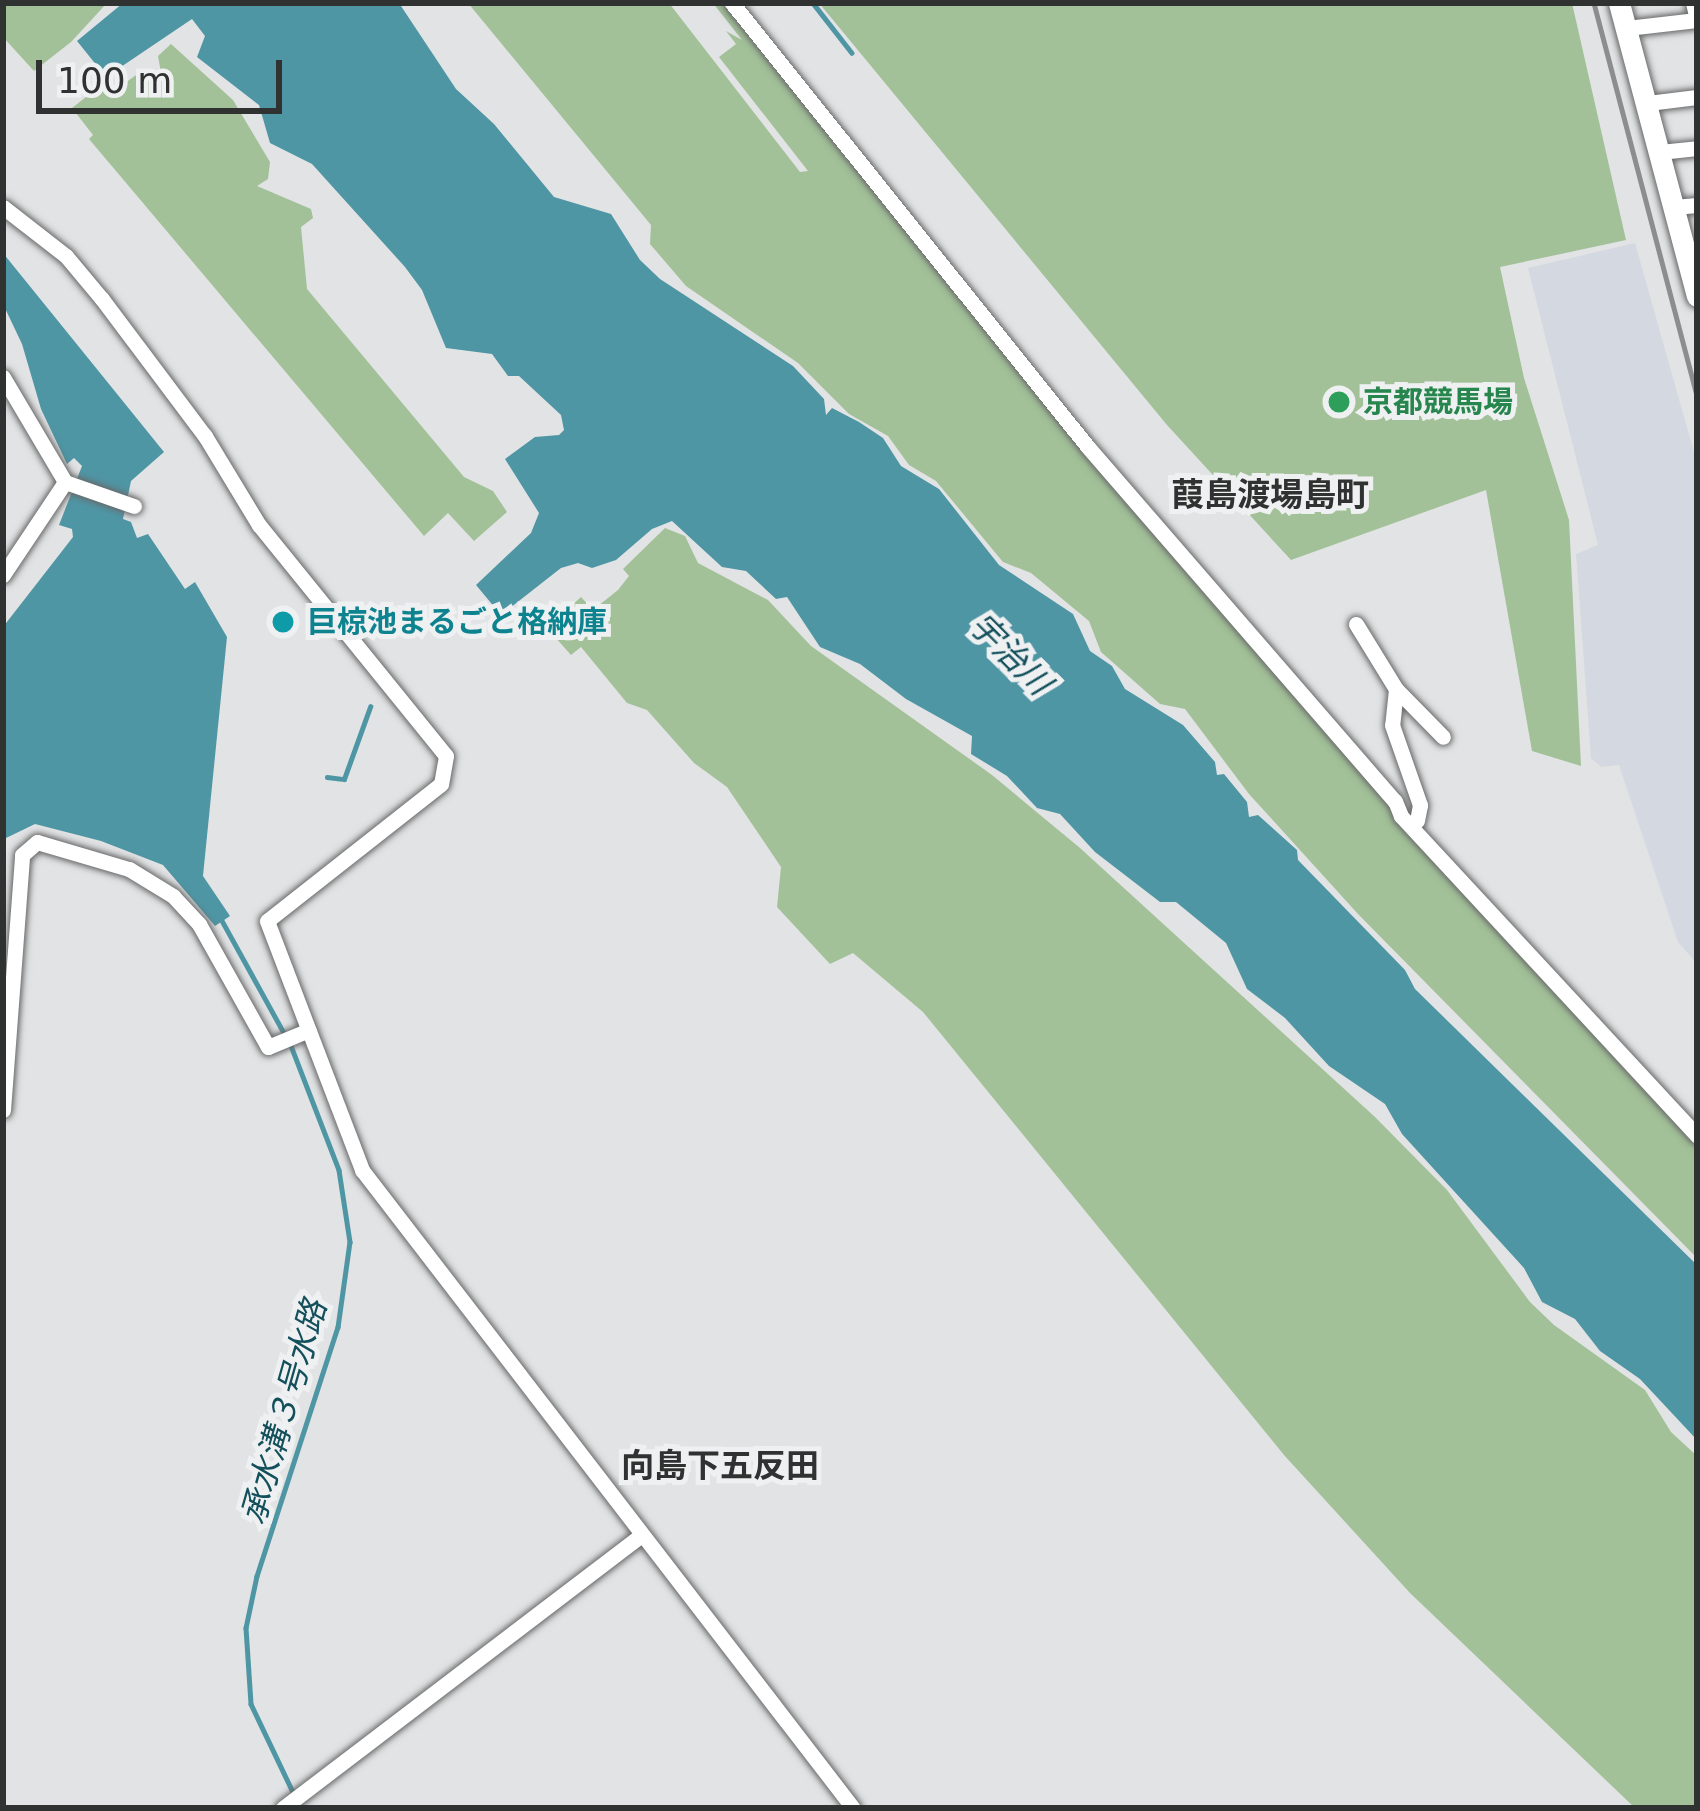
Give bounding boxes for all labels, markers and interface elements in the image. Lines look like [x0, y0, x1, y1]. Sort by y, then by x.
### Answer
scale bar [42, 36, 288, 110]
text: 100 m [57, 60, 172, 101]
place label: 京都競馬場 [1363, 384, 1513, 420]
marker: 京都競馬場 [1326, 389, 1352, 415]
district label: 葭島渡場島町 [1171, 475, 1369, 515]
place label: 巨椋池まるごと格納庫 [307, 604, 607, 640]
water label: 宇治川 [961, 605, 1059, 703]
marker: 巨椋池まるごと格納庫 [270, 609, 296, 635]
water label: 承水溝３号水路 [233, 1296, 335, 1528]
district label: 向島下五反田 [621, 1446, 819, 1486]

